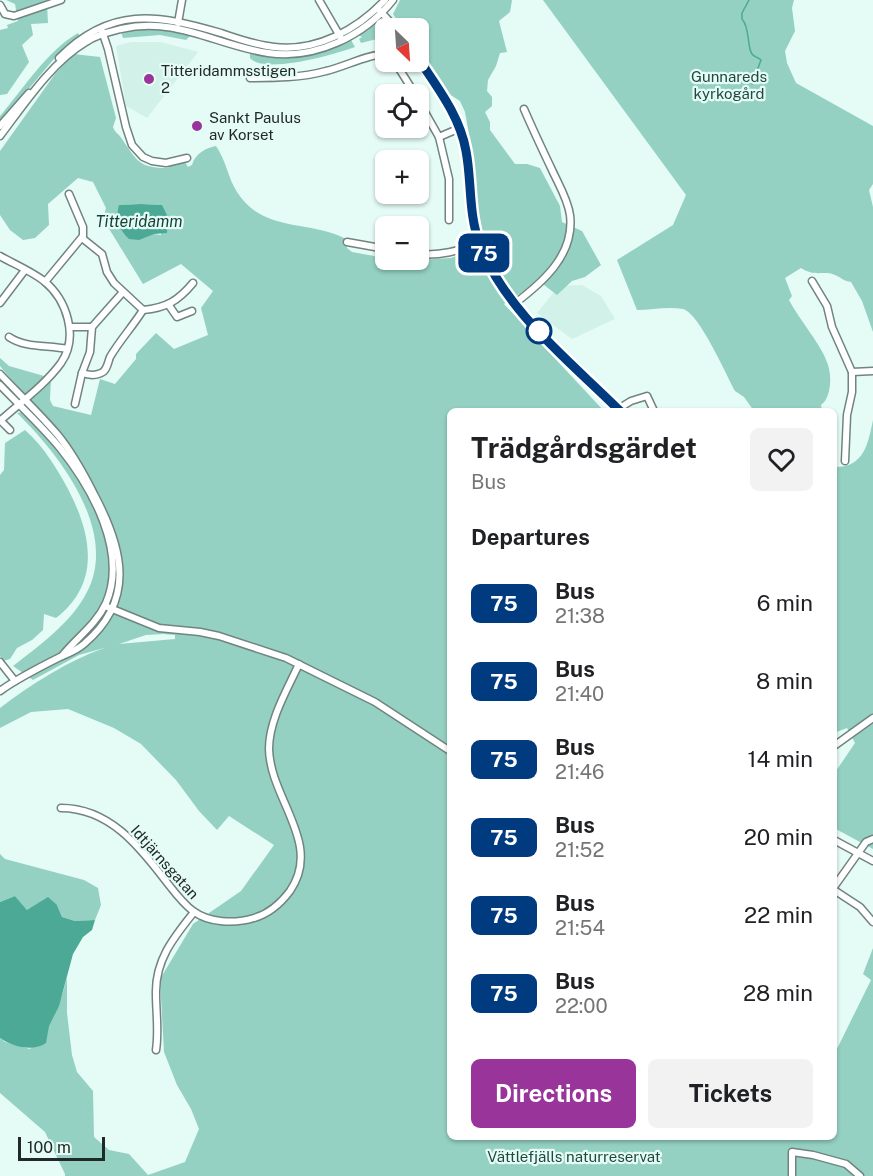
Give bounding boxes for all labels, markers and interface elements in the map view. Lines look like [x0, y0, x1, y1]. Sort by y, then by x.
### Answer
north arrow [375, 18, 429, 72]
map controls [375, 18, 429, 270]
place label: Titteridammsstigen 2 [161, 62, 296, 96]
park label: Gunnareds kyrkogård [691, 68, 767, 102]
marker: Titteridammsstigen 2 [142, 72, 156, 86]
button: locate [375, 84, 429, 138]
place label: Sankt Paulus av Korset [209, 109, 301, 143]
marker: Sankt Paulus av Korset [190, 119, 204, 133]
button: + [375, 150, 429, 204]
water label: Titteridamm [95, 212, 183, 231]
button: − [375, 216, 429, 270]
line badge: 75 [457, 234, 511, 272]
text: 75 [470, 241, 498, 266]
unlabelled marker [526, 318, 552, 344]
button: heart [750, 428, 813, 491]
text: Trädgårdsgärdet [471, 431, 697, 464]
text: Bus [471, 470, 506, 494]
text: Departures [471, 524, 590, 550]
text: Bus [555, 578, 595, 604]
text: 6 min [757, 590, 813, 616]
text: 75 [490, 591, 518, 616]
text: 21:38 [555, 604, 605, 628]
text: Bus [555, 656, 595, 682]
text: 8 min [756, 668, 813, 694]
text: 75 [490, 669, 518, 694]
text: 21:40 [555, 682, 604, 706]
text: Bus [555, 734, 595, 760]
text: 14 min [748, 746, 813, 772]
text: 75 [490, 747, 518, 772]
text: 21:46 [555, 760, 604, 784]
text: Bus [555, 812, 595, 838]
street label: Idtjärnsgatan [128, 822, 202, 902]
text: 20 min [744, 824, 813, 850]
text: 75 [490, 825, 518, 850]
text: 21:52 [555, 838, 604, 862]
text: Bus [555, 890, 595, 916]
text: 22 min [744, 902, 813, 928]
text: 75 [490, 903, 518, 928]
text: 21:54 [555, 916, 605, 940]
text: Bus [555, 968, 595, 994]
text: 28 min [743, 980, 813, 1006]
text: 75 [490, 981, 518, 1006]
text: 22:00 [555, 994, 608, 1018]
button: Directions [471, 1059, 636, 1128]
button: Tickets [648, 1059, 813, 1128]
scale bar [18, 1134, 105, 1162]
text: 100 m [27, 1138, 71, 1157]
park label: Vättlefjälls naturreservat [487, 1148, 661, 1165]

